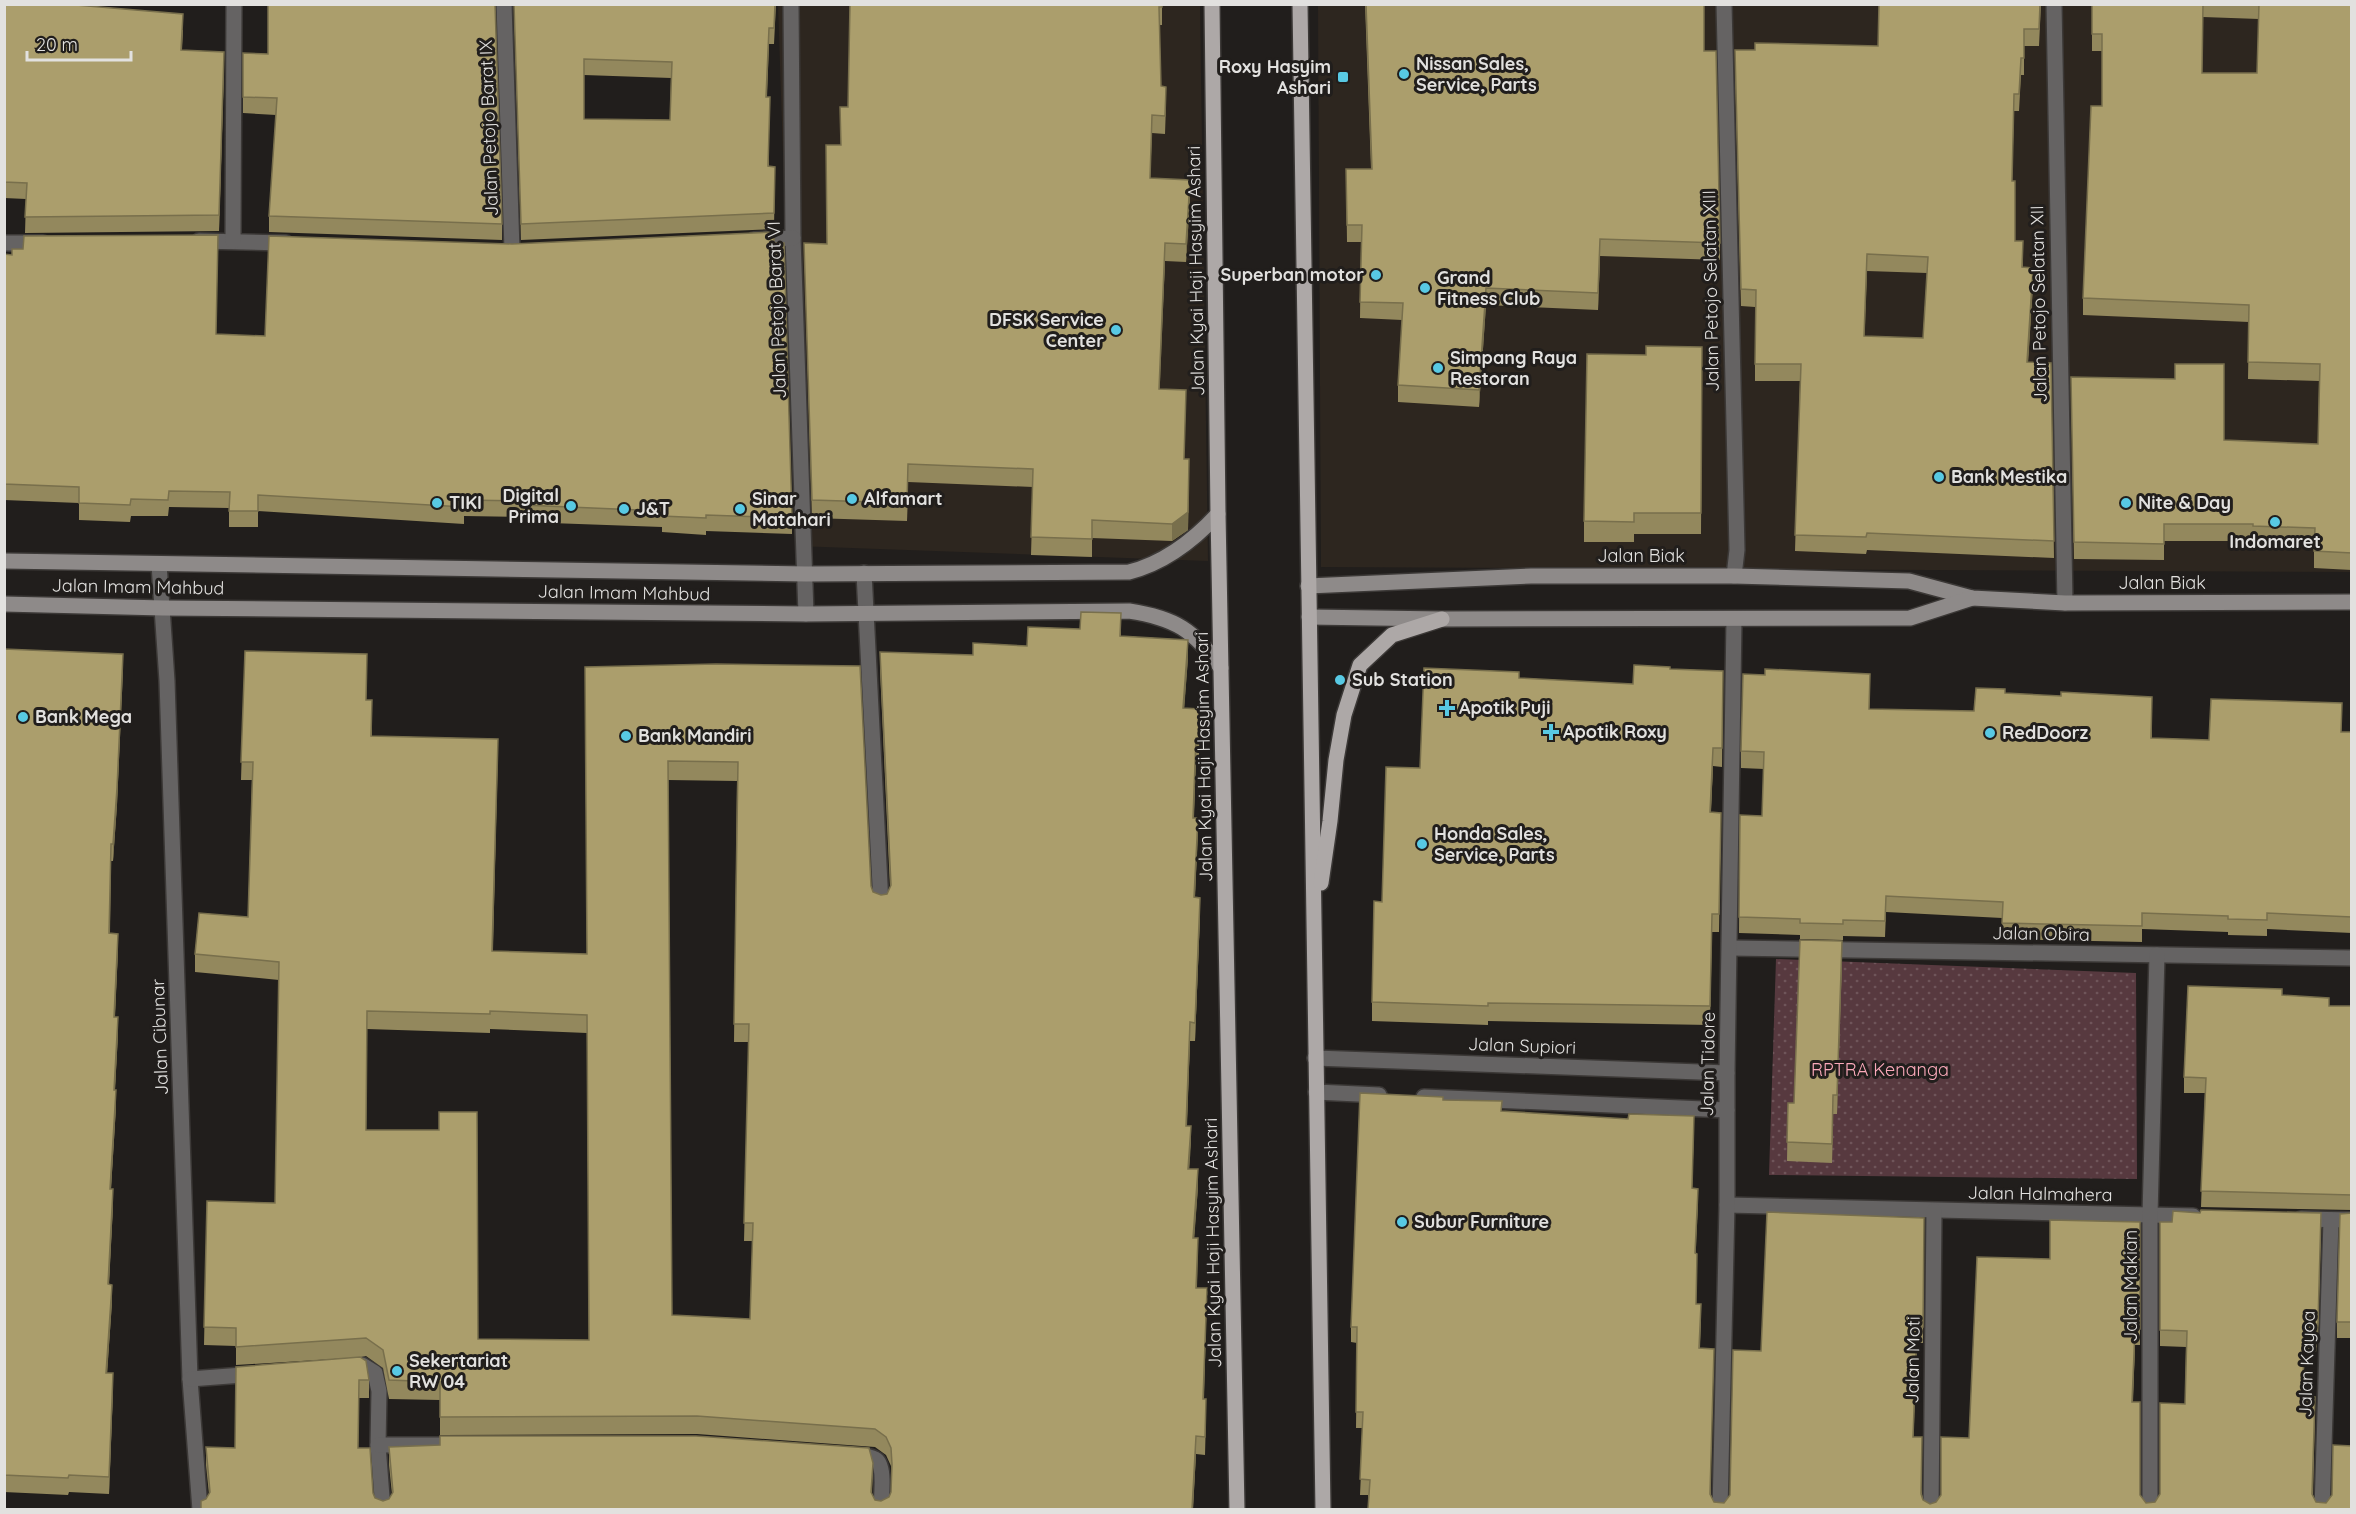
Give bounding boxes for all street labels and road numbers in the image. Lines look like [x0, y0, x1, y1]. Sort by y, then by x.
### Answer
street label: Jalan Petojo Barat IX [474, 39, 503, 217]
street label: Jalan Kyai Haji Hasyim Ashari [1182, 146, 1209, 396]
street label: Jalan Petojo Selatan XIII [1697, 190, 1724, 392]
street label: Jalan Petojo Selatan XII [2025, 205, 2052, 403]
street label: Jalan Petojo Barat VI [762, 221, 791, 399]
street label: Jalan Biak [1597, 544, 1685, 567]
street label: Jalan Biak [2118, 571, 2206, 594]
street label: Jalan Imam Mahbud [51, 573, 225, 600]
street label: Jalan Imam Mahbud [537, 579, 711, 606]
street label: Jalan Kyai Haji Hasyim Ashari [1190, 632, 1217, 882]
street label: Jalan Obira [1992, 921, 2090, 946]
street label: Jalan Cibunar [146, 978, 173, 1096]
street label: Jalan Tidore [1695, 1011, 1720, 1117]
street label: Jalan Supiori [1467, 1032, 1577, 1059]
street label: Jalan Kyai Haji Hasyim Ashari [1199, 1118, 1226, 1368]
street label: Jalan Halmahera [1967, 1181, 2113, 1206]
street label: Jalan Makian [2119, 1230, 2142, 1342]
street label: Jalan Kayoa [2293, 1310, 2320, 1418]
street label: Jalan Moti [1900, 1316, 1925, 1404]

